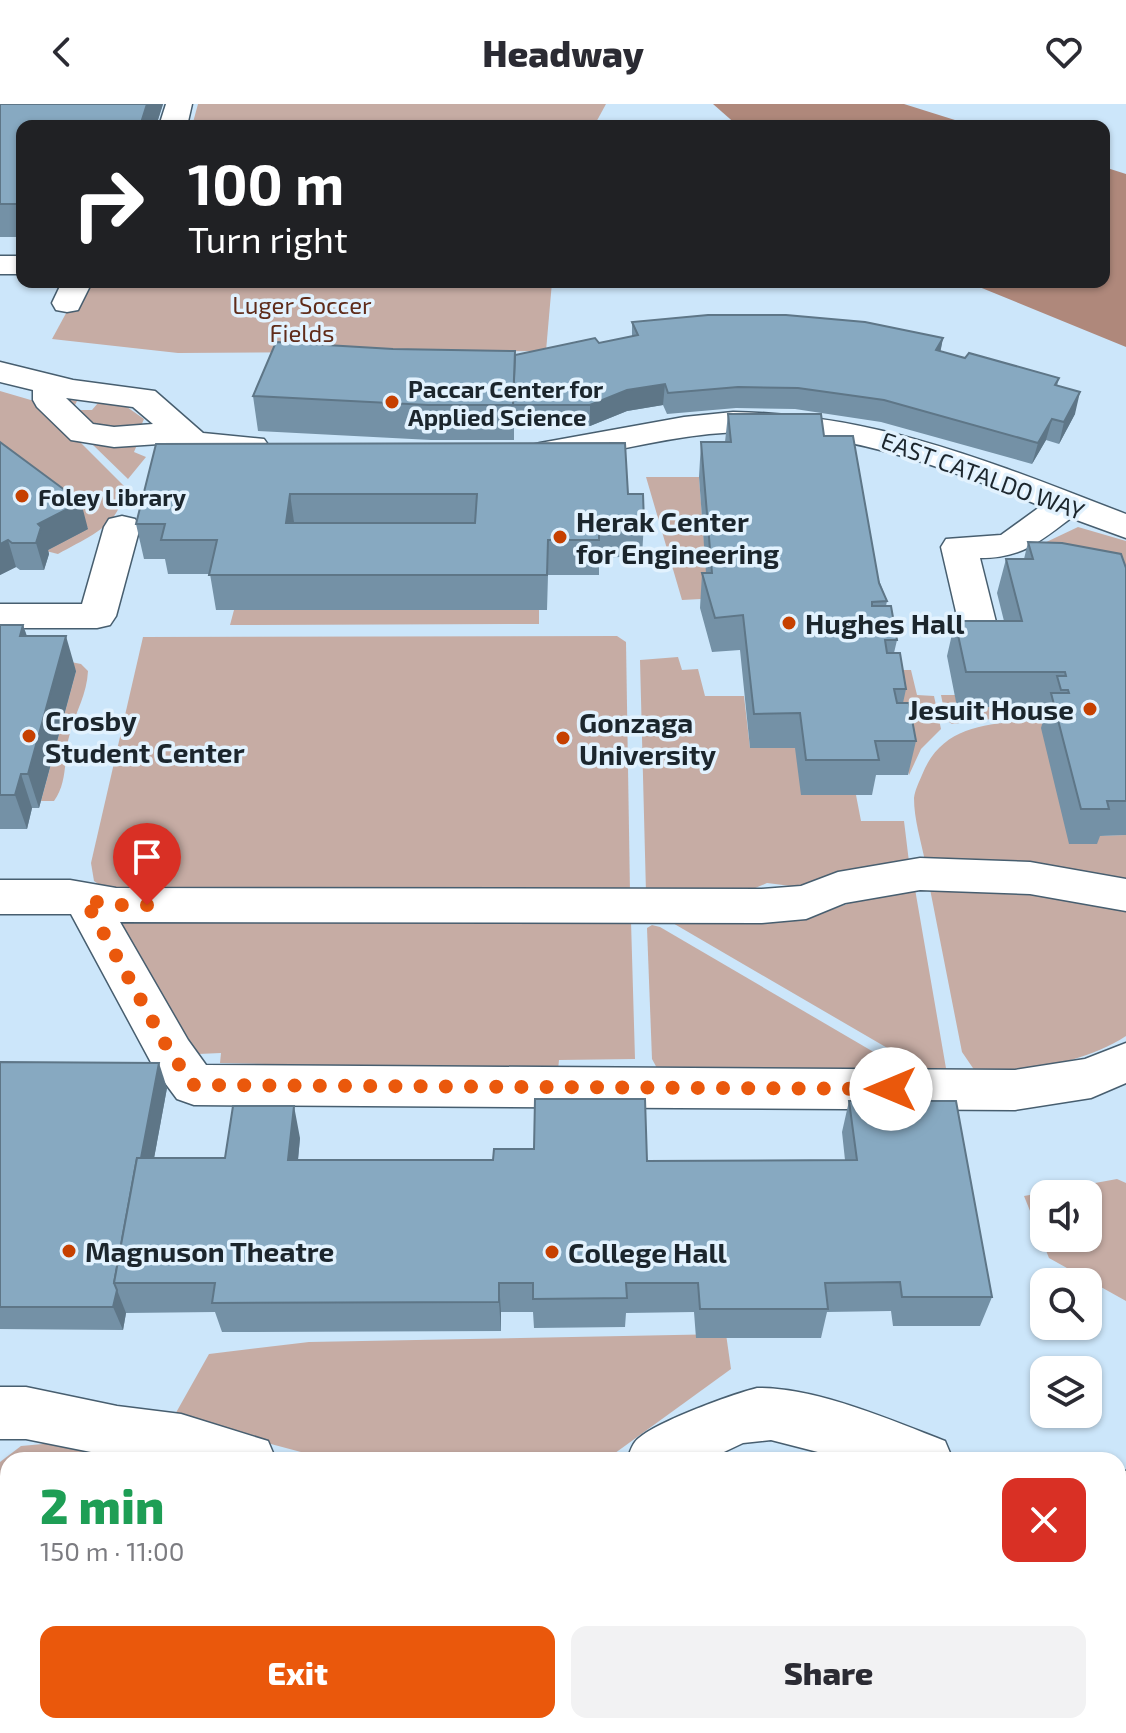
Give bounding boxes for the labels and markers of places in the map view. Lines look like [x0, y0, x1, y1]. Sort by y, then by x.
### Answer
place label: Paccar Center for Applied Science [408, 374, 604, 431]
marker: Paccar Center for Applied Science [383, 393, 401, 411]
place label: Foley Library [38, 482, 187, 511]
marker: Foley Library [13, 487, 31, 505]
place label: Herak Center for Engineering [576, 504, 779, 570]
marker: Herak Center for Engineering [551, 528, 569, 546]
place label: Hughes Hall [805, 606, 965, 640]
marker: Hughes Hall [780, 614, 798, 632]
place label: Jesuit House [908, 692, 1074, 726]
marker: Jesuit House [1081, 700, 1099, 718]
place label: Crosby Student Center [45, 703, 245, 769]
place label: Gonzaga University [579, 705, 716, 771]
marker: Crosby Student Center [20, 727, 38, 745]
marker: Gonzaga University [554, 729, 572, 747]
pin [113, 823, 181, 905]
place label: Magnuson Theatre [85, 1234, 334, 1268]
place label: College Hall [568, 1235, 728, 1269]
marker: Magnuson Theatre [60, 1242, 78, 1260]
marker: College Hall [543, 1243, 561, 1261]

